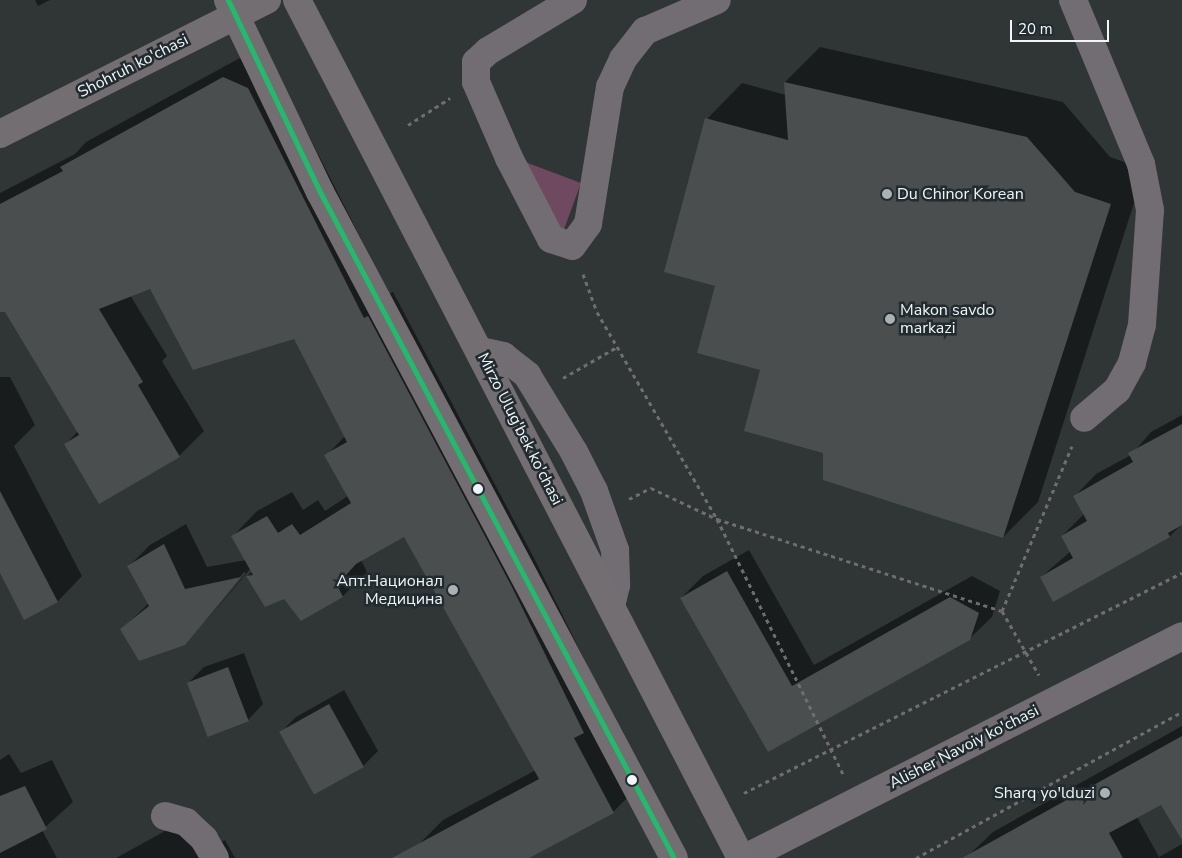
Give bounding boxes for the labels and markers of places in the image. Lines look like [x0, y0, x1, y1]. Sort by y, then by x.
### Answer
place label: Du Chinor Korean [897, 184, 1024, 204]
marker: Du Chinor Korean [881, 188, 893, 200]
place label: Makon savdo markazi [900, 300, 994, 338]
marker: Makon savdo markazi [884, 313, 896, 325]
unlabelled marker [473, 484, 483, 494]
place label: Апт.Национал Медицина [336, 571, 443, 609]
marker: Апт.Национал Медицина [447, 584, 459, 596]
unlabelled marker [627, 775, 637, 785]
place label: Sharq yo'lduzi [994, 783, 1095, 803]
marker: Sharq yo'lduzi [1099, 787, 1111, 799]

